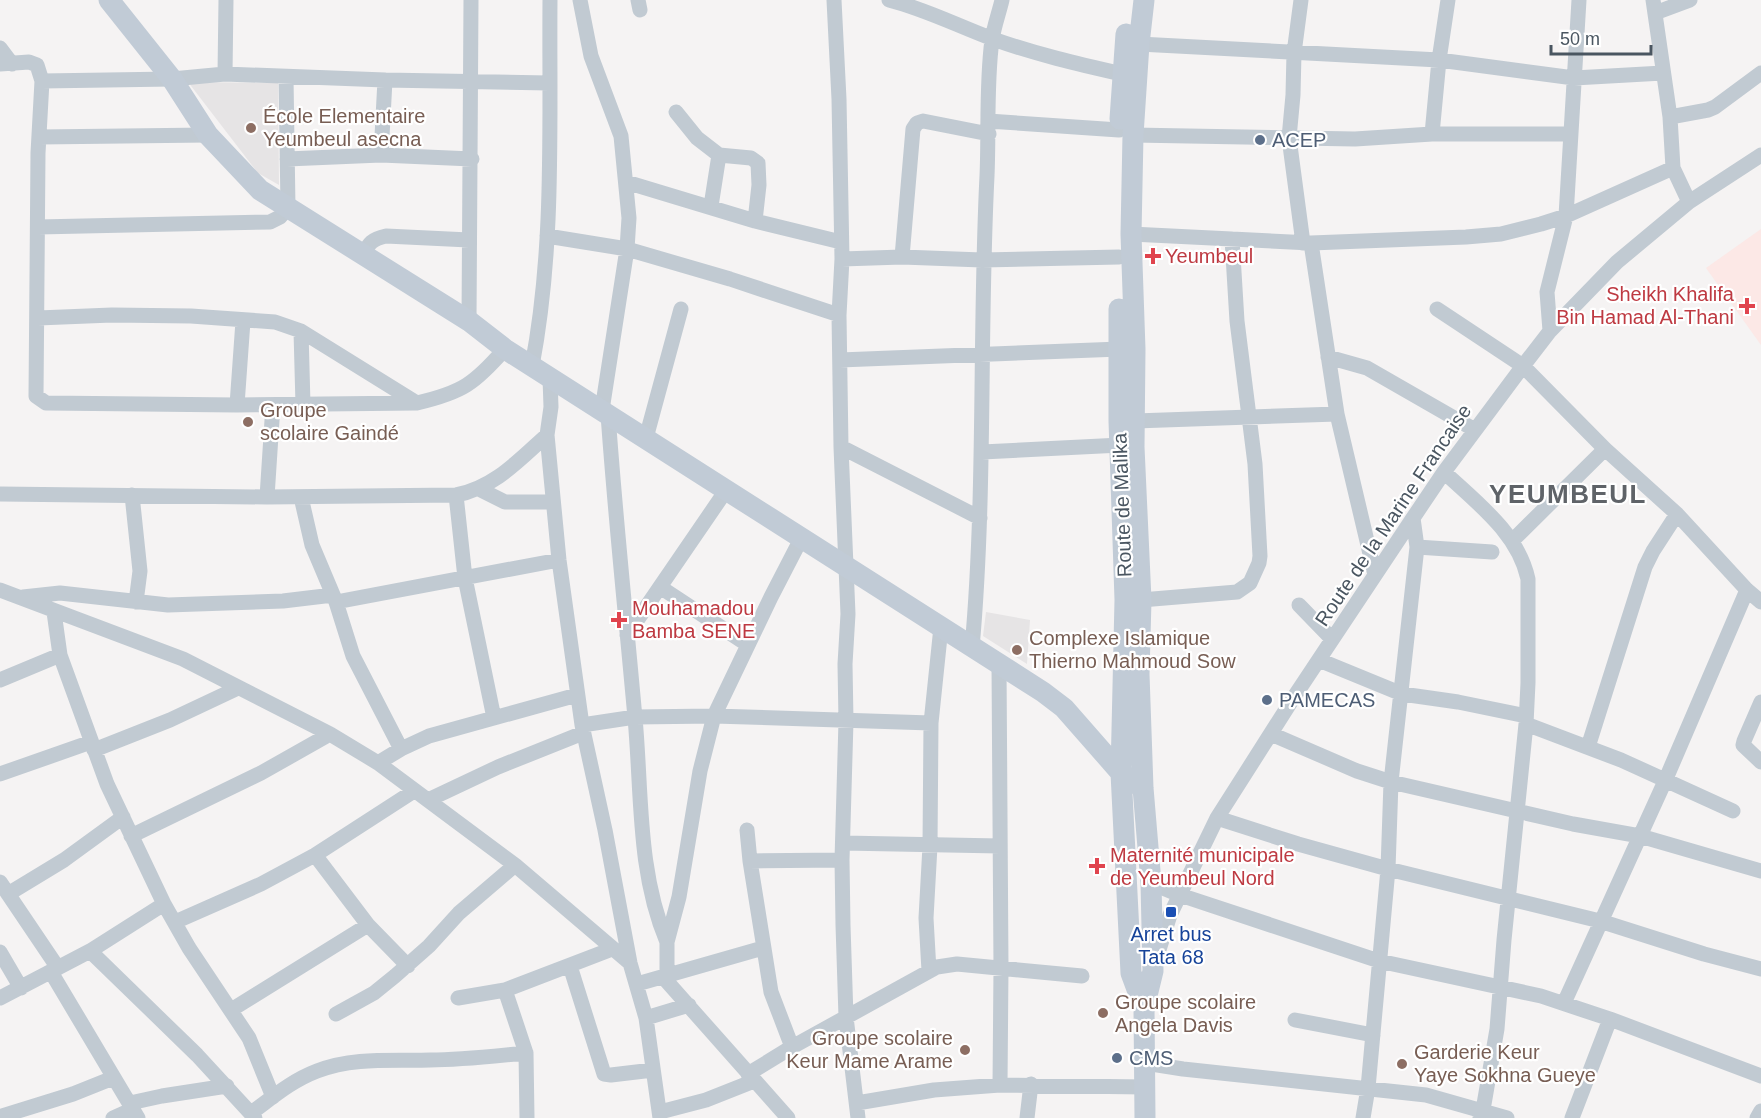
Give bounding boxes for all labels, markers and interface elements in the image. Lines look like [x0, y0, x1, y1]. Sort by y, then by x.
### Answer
scale bar [1551, 18, 1652, 56]
text: 50 m [1560, 29, 1600, 49]
place label: École Elementaire Yeumbeul asecna [263, 105, 425, 150]
marker: École Elementaire Yeumbeul asecna [244, 121, 258, 135]
place label: ACEP [1272, 129, 1326, 151]
marker: ACEP [1253, 133, 1267, 147]
place label: Yeumbeul [1165, 245, 1253, 267]
marker: Yeumbeul [1146, 249, 1160, 263]
place label: Sheikh Khalifa Bin Hamad Al-Thani [1556, 283, 1735, 328]
marker: Sheikh Khalifa Bin Hamad Al-Thani [1738, 297, 1756, 315]
place label: Groupe scolaire Gaindé [260, 399, 399, 444]
street label: Route de la Marine Francaise [1311, 400, 1475, 630]
marker: Groupe scolaire Gaindé [241, 415, 255, 429]
street label: Route de Malika [1108, 432, 1136, 578]
district label: YEUMBEUL [1489, 479, 1647, 509]
place label: Mouhamadou Bamba SENE [632, 597, 755, 642]
marker: Mouhamadou Bamba SENE [610, 611, 628, 629]
place label: Complexe Islamique Thierno Mahmoud Sow [1029, 627, 1236, 672]
marker: Complexe Islamique Thierno Mahmoud Sow [1010, 643, 1024, 657]
place label: PAMECAS [1279, 689, 1375, 711]
marker: PAMECAS [1260, 693, 1274, 707]
place label: Maternité municipale de Yeumbeul Nord [1110, 844, 1295, 889]
marker: Maternité municipale de Yeumbeul Nord [1088, 857, 1106, 875]
marker: Arret bus Tata 68 [1164, 905, 1178, 919]
place label: Arret bus Tata 68 [1130, 923, 1212, 968]
place label: Groupe scolaire Angela Davis [1115, 991, 1256, 1036]
marker: Groupe scolaire Angela Davis [1096, 1006, 1110, 1020]
place label: Groupe scolaire Keur Mame Arame [786, 1027, 953, 1072]
place label: Garderie Keur Yaye Sokhna Gueye [1414, 1041, 1596, 1086]
marker: Groupe scolaire Keur Mame Arame [958, 1043, 972, 1057]
place label: CMS [1129, 1047, 1173, 1069]
marker: CMS [1110, 1051, 1124, 1065]
marker: Garderie Keur Yaye Sokhna Gueye [1395, 1057, 1409, 1071]

